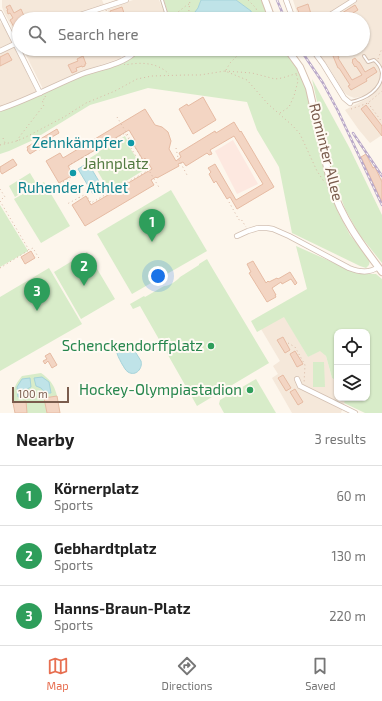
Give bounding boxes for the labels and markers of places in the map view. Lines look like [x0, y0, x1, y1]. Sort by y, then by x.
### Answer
place label: Zehnkämpfer [32, 133, 123, 151]
marker: Zehnkämpfer [126, 138, 136, 148]
marker: Ruhender Athlet [68, 168, 78, 178]
place label: Ruhender Athlet [18, 178, 129, 196]
pin: 1 [139, 209, 165, 242]
pin: 2 [71, 253, 97, 286]
pin: 3 [24, 278, 50, 311]
place label: Schenckendorffplatz [62, 336, 203, 354]
marker: Schenckendorffplatz [206, 341, 216, 351]
place label: Hockey-Olympiastadion [79, 380, 242, 398]
marker: Hockey-Olympiastadion [245, 385, 255, 395]

